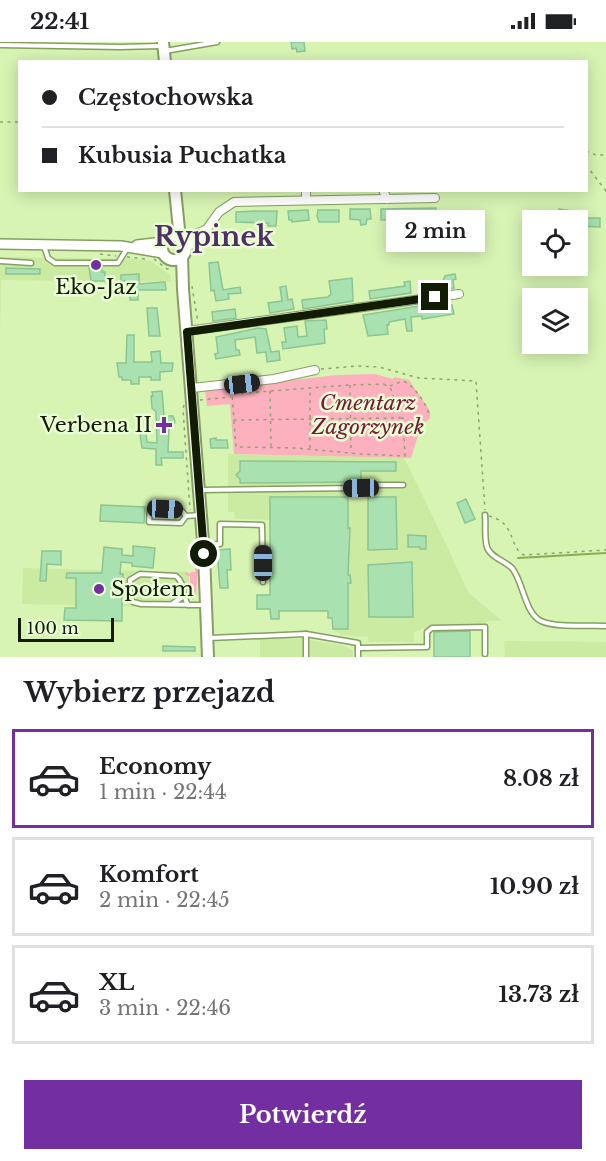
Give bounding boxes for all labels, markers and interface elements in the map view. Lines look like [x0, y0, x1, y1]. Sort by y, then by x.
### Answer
text: 22:41 [30, 8, 89, 35]
text: Częstochowska [78, 84, 254, 111]
text: Kubusia Puchatka [78, 142, 286, 169]
callout: 2 min [386, 210, 484, 252]
map controls [522, 210, 588, 354]
button: locate [522, 210, 588, 276]
text: 2 min [404, 219, 467, 243]
district label: Rypinek [154, 220, 275, 253]
marker: Eko-Jaz [89, 258, 103, 272]
place label: Eko-Jaz [55, 274, 137, 300]
route end [421, 283, 448, 310]
button: layers [522, 288, 588, 354]
car [223, 373, 261, 395]
park label: Cmentarz Zagorzynek [310, 390, 425, 440]
place label: Verbena II [39, 412, 152, 438]
marker: Verbena II [157, 418, 171, 432]
car [343, 479, 379, 497]
car [147, 499, 183, 519]
route start [190, 540, 217, 567]
car [254, 545, 272, 581]
place label: Społem [111, 576, 194, 602]
marker: Społem [92, 582, 106, 596]
scale bar [18, 615, 114, 642]
text: 100 m [27, 618, 79, 638]
text: Wybierz przejazd [24, 676, 275, 709]
icon: car [27, 752, 81, 806]
text: Economy [99, 753, 211, 780]
text: 8.08 zł [503, 765, 579, 792]
text: 1 min · 22:44 [99, 780, 227, 804]
icon: car [27, 860, 81, 914]
text: Komfort [99, 861, 199, 888]
text: 10.90 zł [490, 873, 579, 900]
text: 2 min · 22:45 [99, 888, 230, 912]
icon: car [27, 968, 81, 1022]
text: XL [99, 969, 134, 996]
text: 13.73 zł [498, 981, 579, 1008]
text: 3 min · 22:46 [99, 996, 231, 1020]
button: Potwierdź [24, 1080, 582, 1149]

